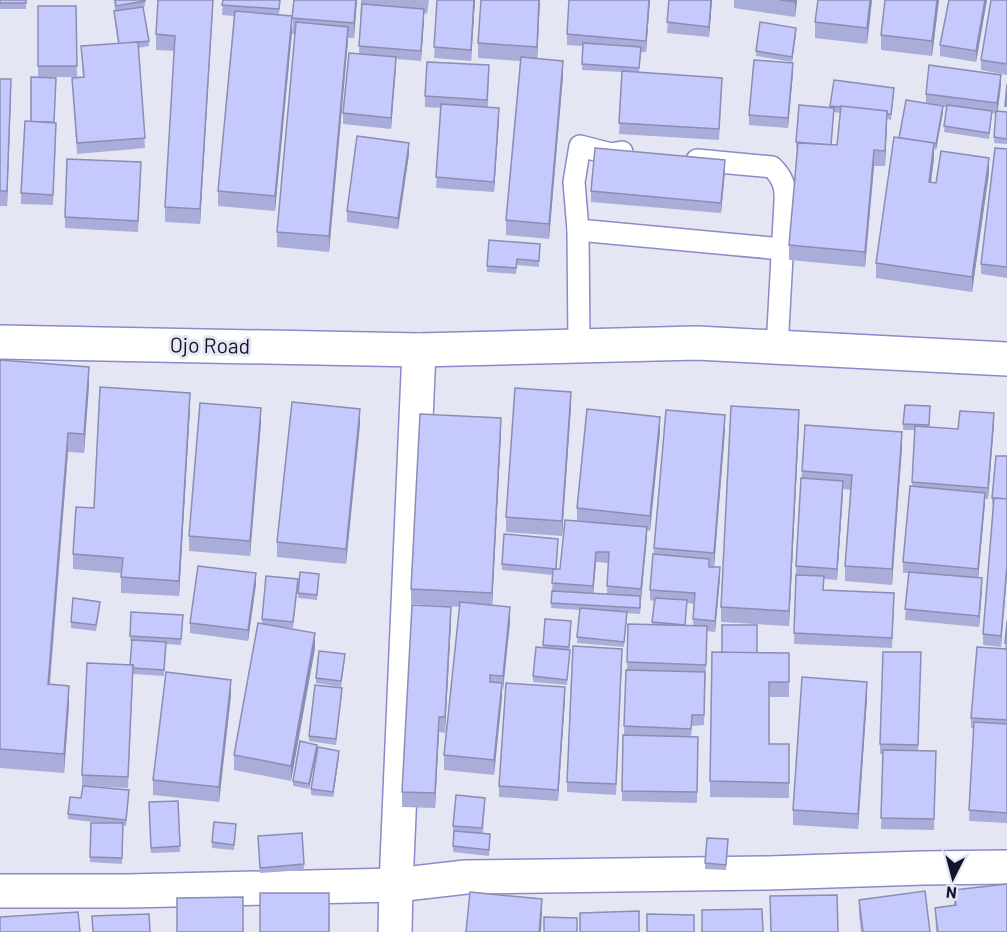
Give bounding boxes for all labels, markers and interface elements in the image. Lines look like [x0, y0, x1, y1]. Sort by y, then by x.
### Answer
street label: Ojo Road [170, 331, 250, 358]
north arrow [923, 848, 983, 908]
text: N [945, 883, 958, 903]

